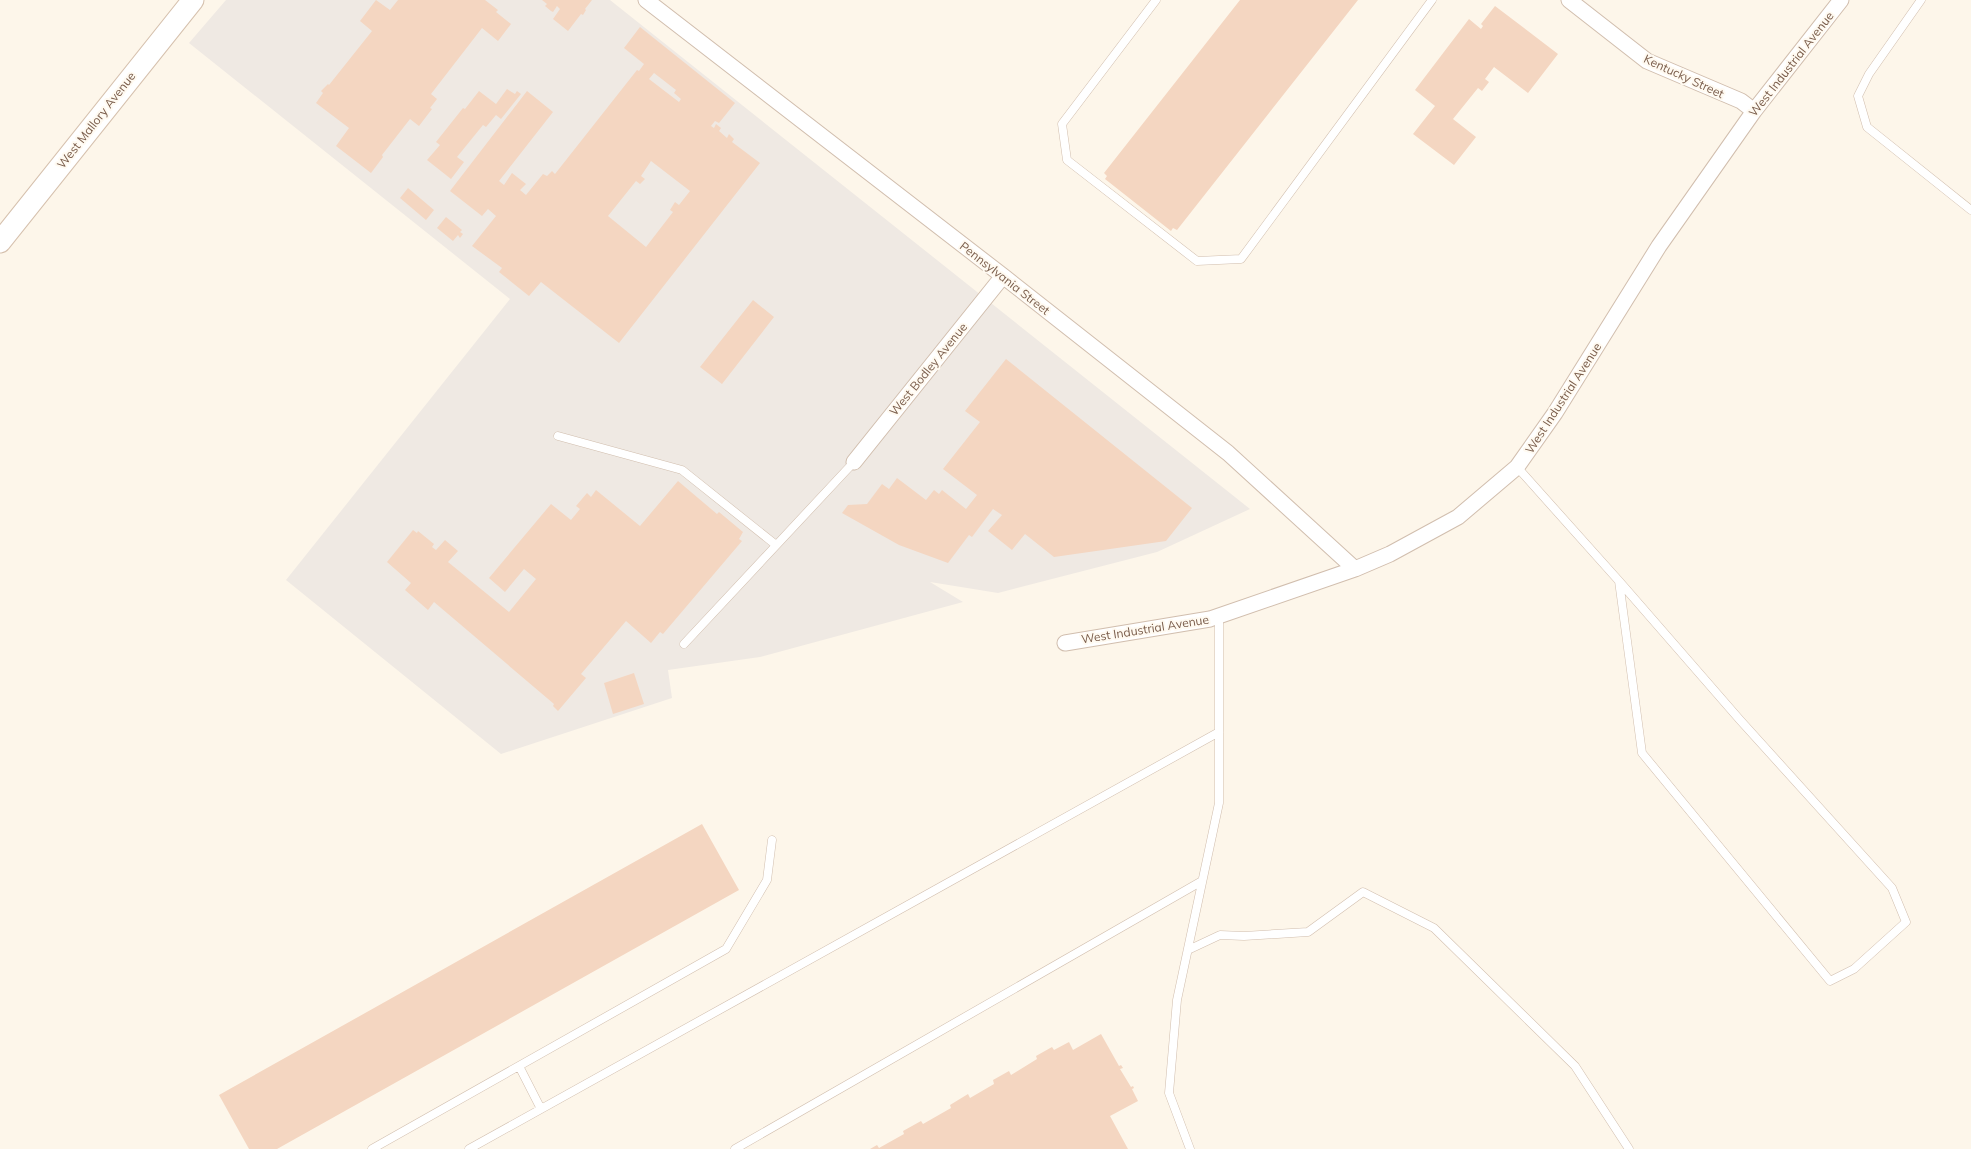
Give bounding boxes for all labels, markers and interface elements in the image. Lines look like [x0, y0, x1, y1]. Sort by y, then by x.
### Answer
street label: West Industrial Avenue [1745, 9, 1837, 119]
street label: Kentucky Street [1642, 51, 1726, 101]
street label: West Mallory Avenue [54, 69, 138, 171]
street label: Pennsylvania Street [957, 238, 1053, 318]
street label: West Bodley Avenue [886, 320, 970, 418]
street label: West Industrial Avenue [1522, 340, 1604, 456]
street label: West Industrial Avenue [1080, 612, 1210, 646]

